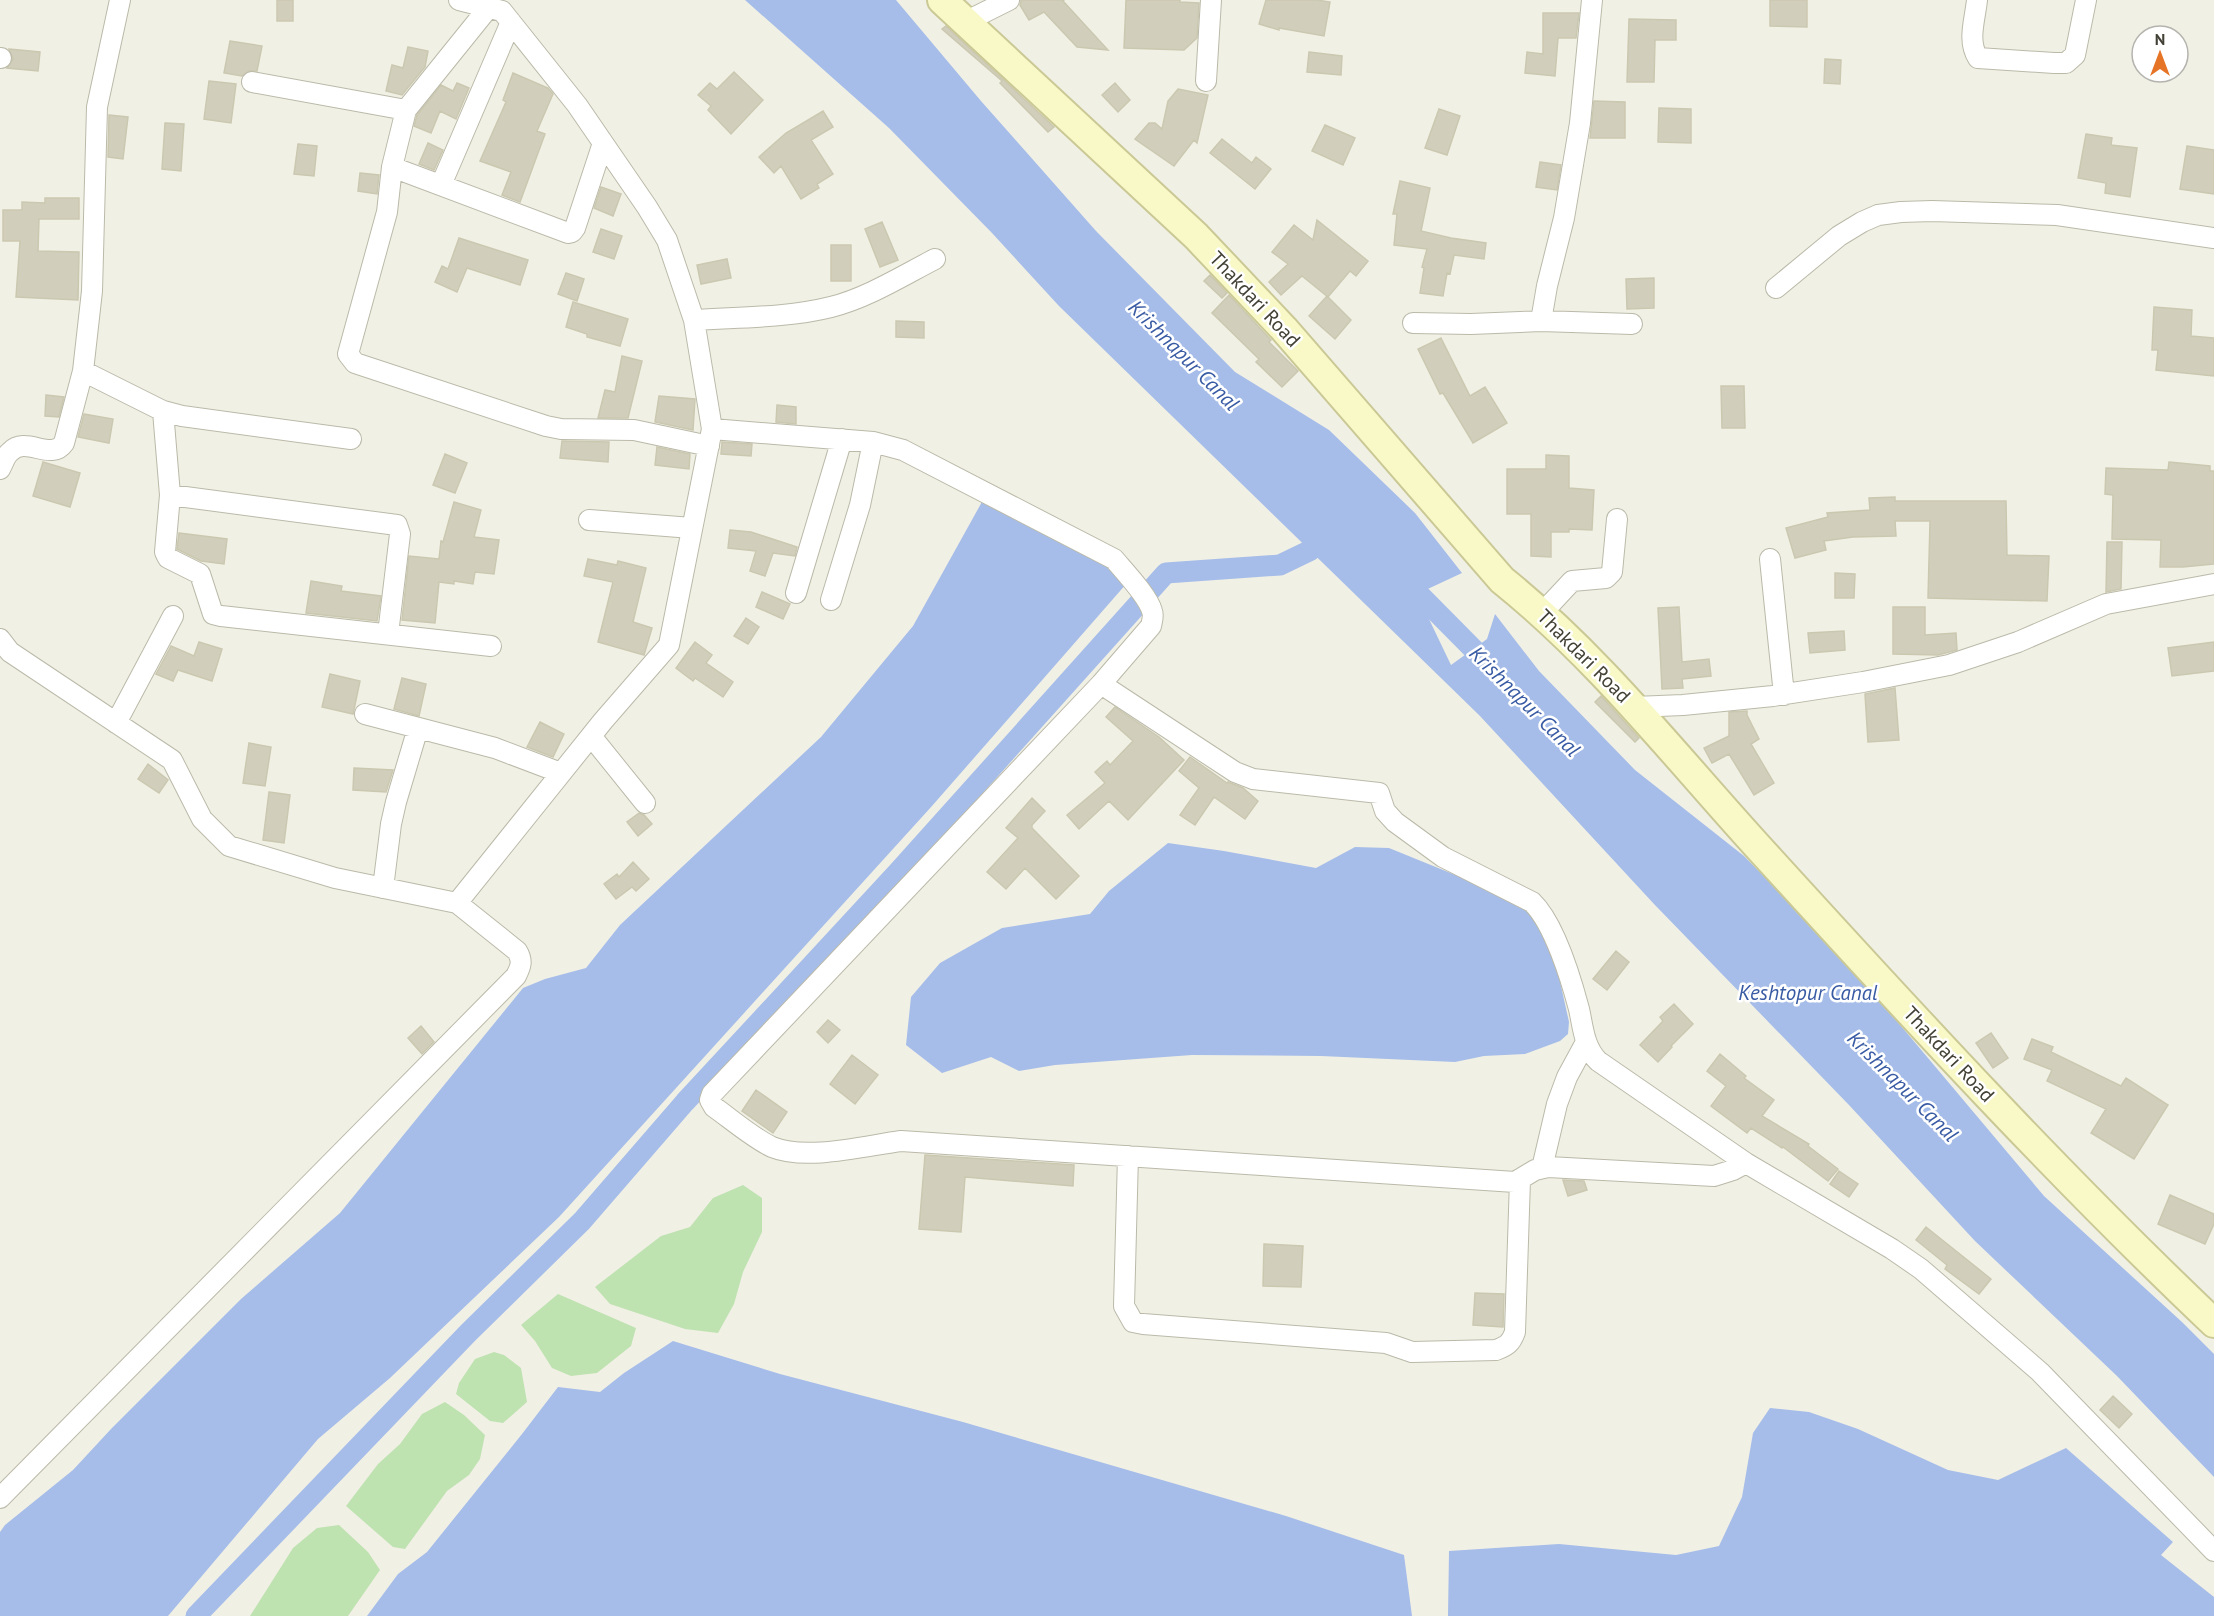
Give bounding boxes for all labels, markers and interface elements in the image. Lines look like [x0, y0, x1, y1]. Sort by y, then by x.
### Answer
north arrow [2130, 24, 2190, 84]
text: N [2155, 29, 2165, 49]
street label: Thakdari Road [1204, 245, 1306, 353]
water label: Krishnapur Canal [1123, 294, 1245, 416]
street label: Thakdari Road [1532, 604, 1636, 708]
water label: Krishnapur Canal [1464, 640, 1586, 762]
water label: Keshtopur Canal [1738, 979, 1878, 1006]
street label: Thakdari Road [1898, 1000, 2000, 1108]
water label: Krishnapur Canal [1842, 1025, 1964, 1147]

